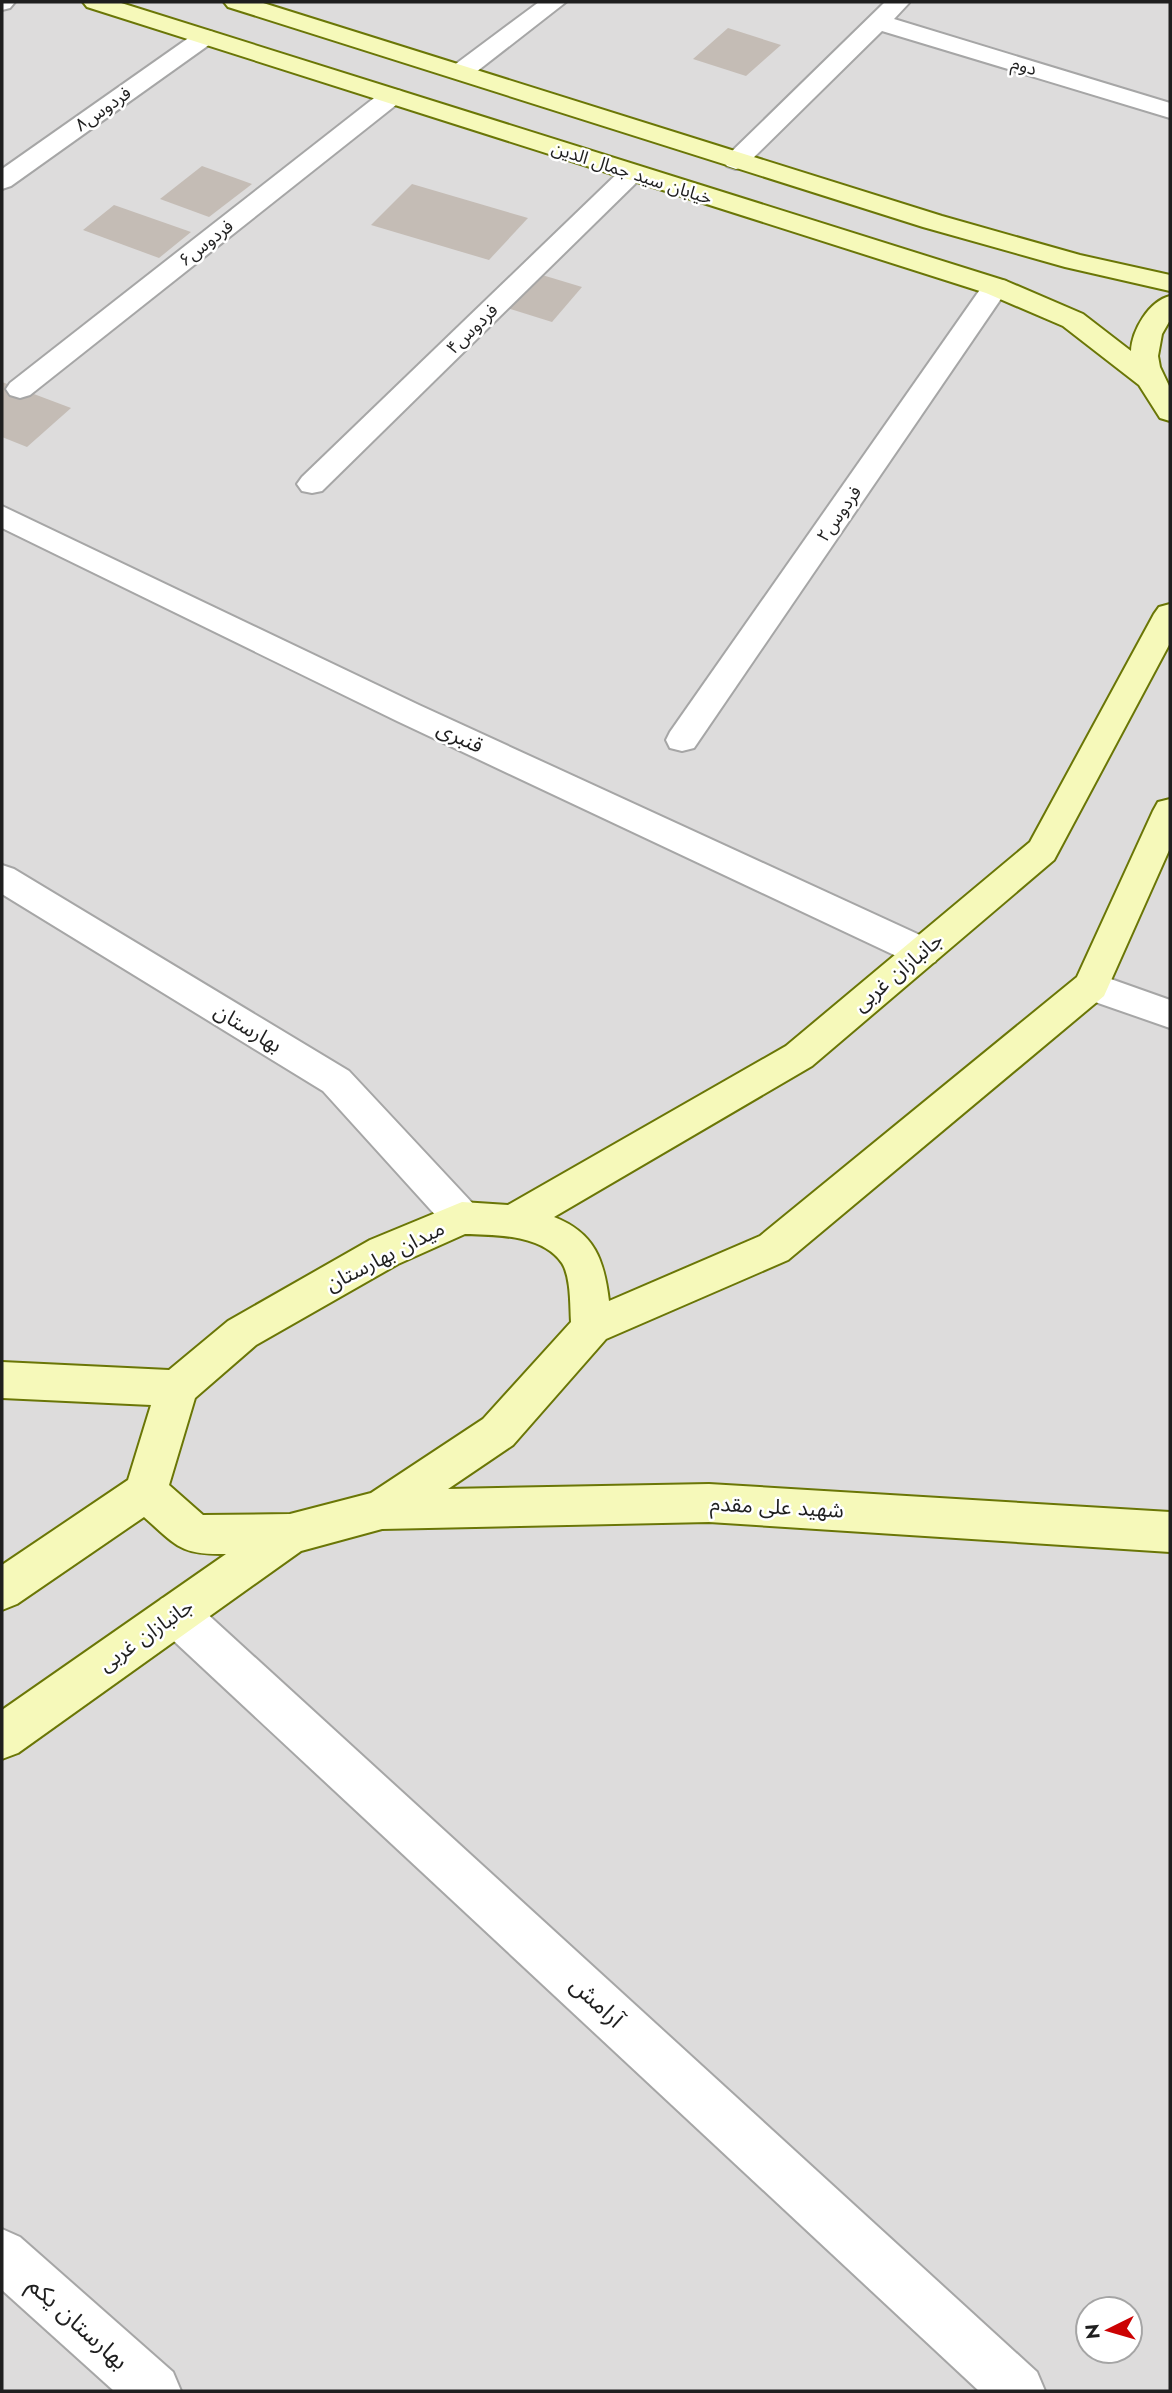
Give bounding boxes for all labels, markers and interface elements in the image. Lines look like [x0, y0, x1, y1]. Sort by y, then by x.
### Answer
street label: دوم [1008, 50, 1040, 83]
street label: فردوس۸ [70, 80, 136, 138]
street label: خیابان سید جمال الدین [548, 135, 716, 211]
street label: فردوس۶ [173, 213, 239, 273]
street label: فردوس۴ [440, 298, 504, 360]
street label: فردوس۲ [810, 481, 868, 547]
street label: قنبری [432, 713, 488, 761]
street label: جانبازان غربی [846, 925, 950, 1019]
street label: بهارستان [208, 996, 288, 1060]
street label: میدان بهارستان [320, 1213, 450, 1299]
street label: شهید علی مقدم [709, 1489, 845, 1526]
street label: جانبازان غربی [92, 1591, 200, 1679]
street label: آرامش [563, 1967, 633, 2036]
street label: بهارستان یکم [20, 2268, 136, 2377]
north arrow [1074, 2295, 1144, 2365]
text: N [1078, 2323, 1107, 2340]

